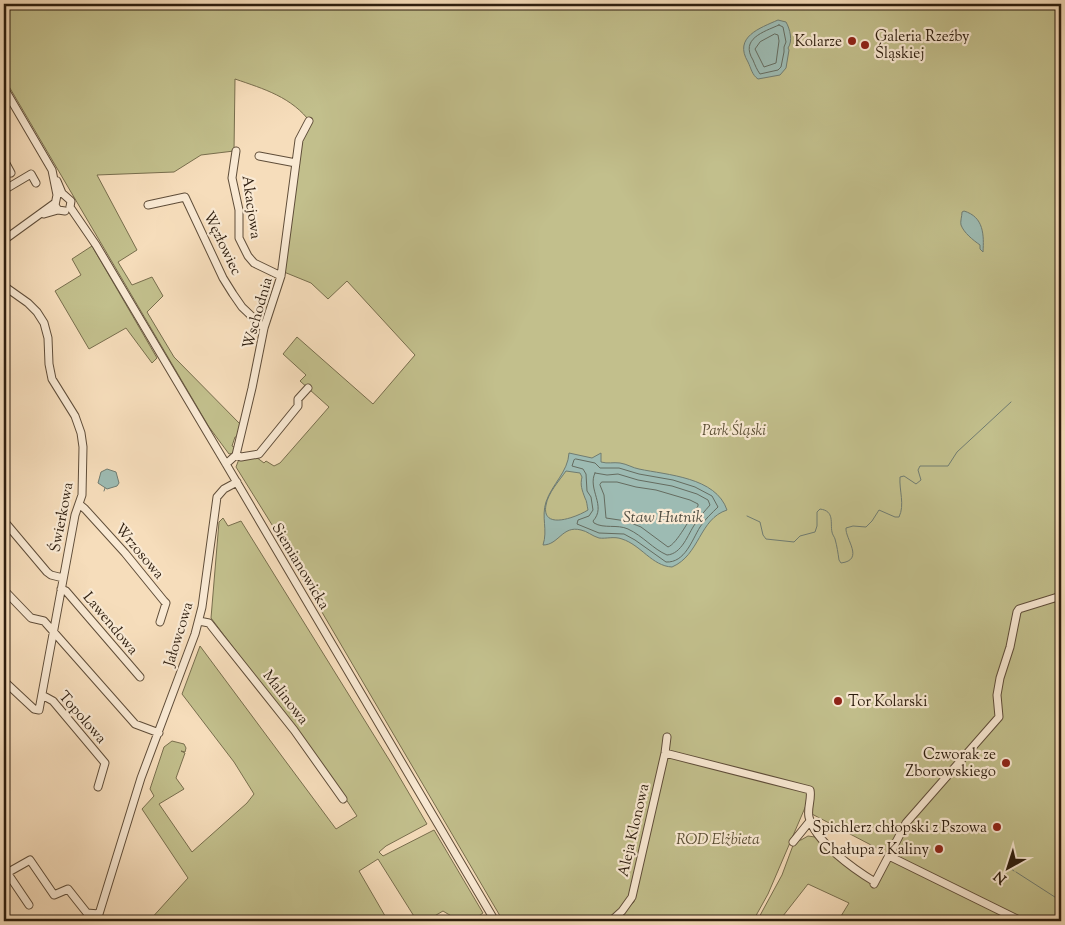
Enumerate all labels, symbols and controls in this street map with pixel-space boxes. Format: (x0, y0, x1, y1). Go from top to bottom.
place label: Galeria Rzeźby Śląskiej (875, 27, 970, 65)
place label: Kolarze (794, 32, 842, 53)
marker: Kolarze (846, 35, 858, 47)
marker: Galeria Rzeźby Śląskiej (859, 39, 871, 51)
street label: Akacjowa (236, 174, 265, 240)
street label: Węzłowiec (197, 208, 246, 279)
street label: Wschodnia (238, 275, 279, 352)
park label: Park Śląski (702, 420, 766, 442)
street label: Świerkowa (43, 480, 80, 554)
water label: Staw Hutnik (623, 507, 703, 530)
street label: Wrzosowa (109, 520, 169, 584)
street label: Siemianowicka (266, 520, 334, 614)
street label: Lawendowa (77, 588, 143, 660)
street label: Jałowcowa (159, 599, 199, 670)
street label: Malinowa (257, 666, 313, 730)
street label: Topolowa (53, 687, 111, 749)
place label: Tor Kolarski (848, 692, 927, 713)
marker: Tor Kolarski (832, 695, 844, 707)
place label: Czworak ze Zborowskiego (906, 745, 996, 783)
marker: Czworak ze Zborowskiego (1000, 757, 1012, 769)
street label: Aleja Klonowa (614, 782, 655, 879)
place label: Spichlerz chłopski z Pszowa (812, 818, 987, 839)
marker: Spichlerz chłopski z Pszowa (991, 821, 1003, 833)
park label: ROD Elżbieta (676, 830, 760, 851)
place label: Chałupa z Kaliny (819, 840, 930, 861)
north arrow (982, 842, 1032, 892)
marker: Chałupa z Kaliny (933, 843, 945, 855)
text: N (990, 865, 1012, 888)

